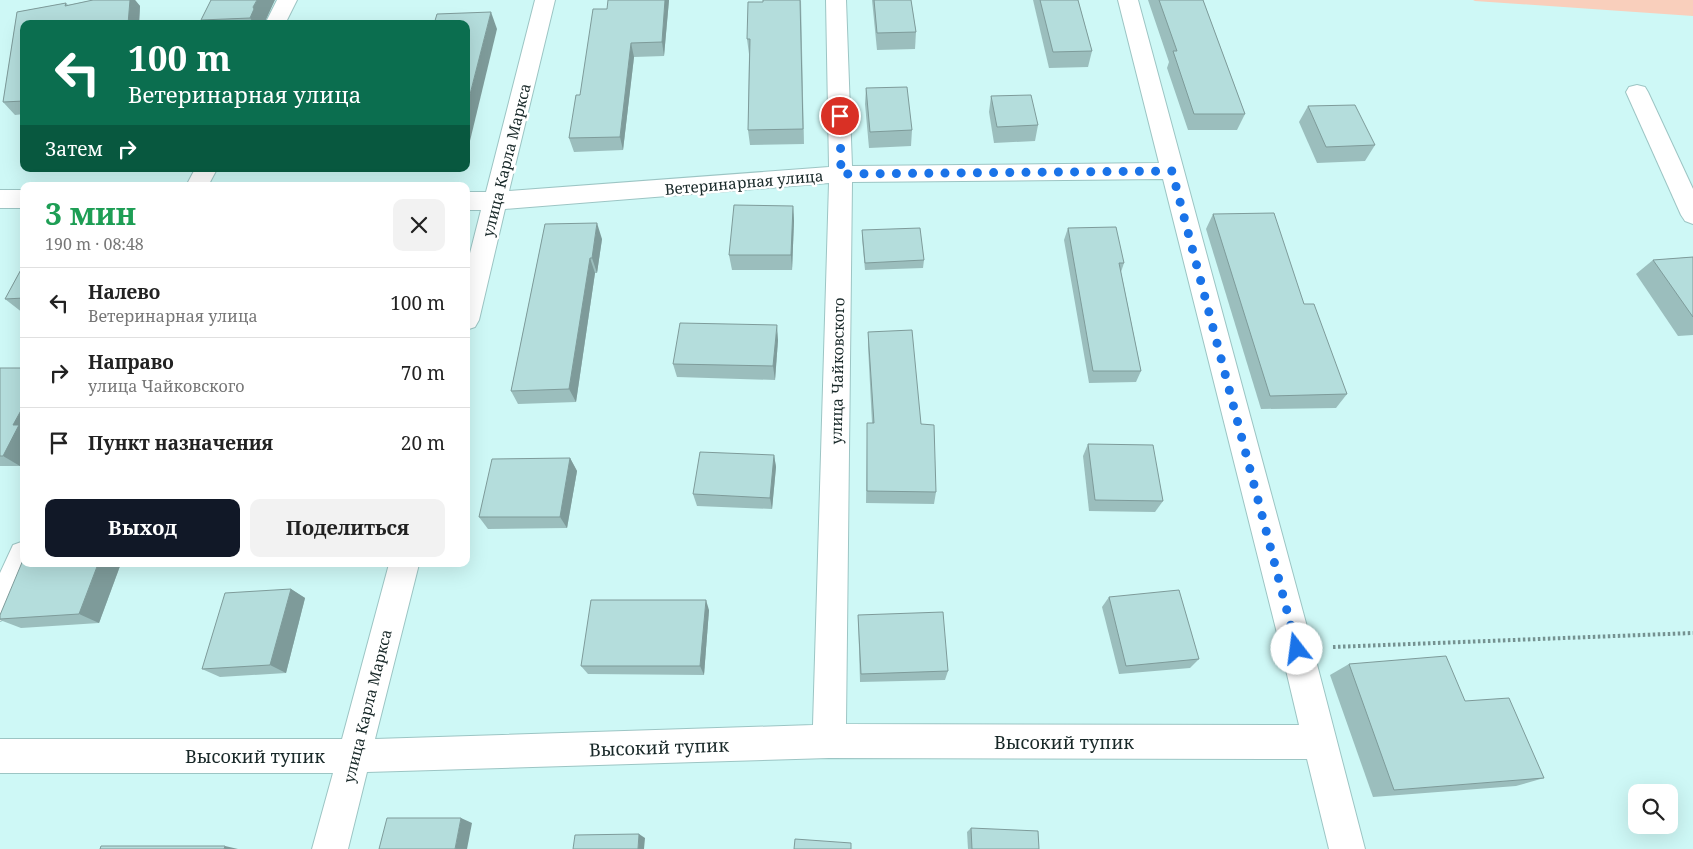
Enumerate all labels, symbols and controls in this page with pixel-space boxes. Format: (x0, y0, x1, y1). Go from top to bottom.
text: 100 m (128, 34, 231, 81)
icon: left (45, 40, 110, 105)
text: Ветеринарная улица (128, 79, 361, 109)
street label: улица Карла Маркса (477, 81, 535, 239)
pin (819, 95, 861, 137)
icon: arrive (826, 102, 854, 130)
icon: right (113, 135, 141, 163)
text: Затем (45, 136, 103, 162)
street label: Ветеринарная улица (664, 165, 824, 199)
text: 3 мин (45, 193, 136, 234)
button: close (393, 199, 445, 251)
text: 190 m · 08:48 (45, 233, 144, 255)
text: Налево (88, 279, 160, 305)
icon: left (45, 289, 73, 317)
text: 100 m (390, 290, 445, 316)
street label: улица Чайковского (826, 297, 848, 445)
text: Ветеринарная улица (88, 305, 258, 327)
text: Направо (88, 349, 174, 375)
icon: right (45, 359, 73, 387)
text: 70 m (401, 360, 445, 386)
text: улица Чайковского (88, 375, 245, 397)
icon: arrive (45, 429, 73, 457)
text: Пункт назначения (88, 430, 273, 456)
text: 20 m (401, 430, 445, 456)
button: Выход (45, 499, 240, 557)
button: Поделиться (250, 499, 445, 557)
position arrow (1270, 622, 1322, 674)
street label: улица Карла Маркса (338, 627, 396, 785)
street label: Высокий тупик (994, 730, 1134, 754)
street label: Высокий тупик (589, 733, 730, 761)
street label: Высокий тупик (185, 744, 325, 768)
map controls (1628, 784, 1678, 834)
button: search (1628, 784, 1678, 834)

